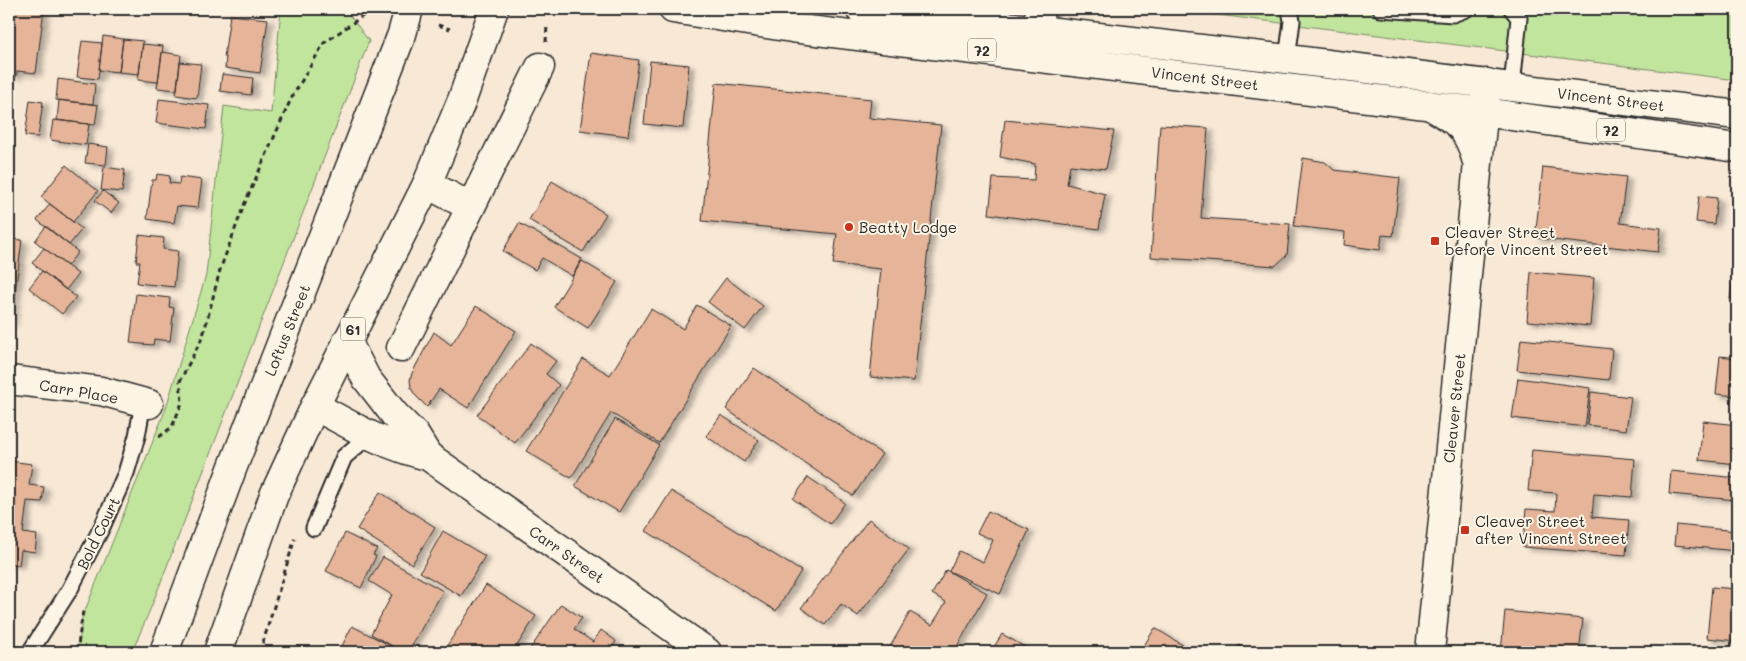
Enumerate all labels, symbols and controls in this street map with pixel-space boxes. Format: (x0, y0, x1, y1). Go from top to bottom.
road number: 72 (968, 38, 996, 62)
street label: Vincent Street (1150, 61, 1260, 95)
street label: Vincent Street (1556, 82, 1666, 116)
road number: 72 (1597, 118, 1625, 142)
place label: Beatty Lodge (859, 217, 957, 237)
marker: Beatty Lodge (843, 221, 855, 233)
place label: Cleaver Street before Vincent Street (1445, 222, 1608, 259)
marker: Cleaver Street before Vincent Street (1429, 235, 1441, 247)
street label: Loftus Street (260, 281, 314, 379)
road number: 61 (340, 318, 366, 340)
street label: Cleaver Street (1438, 352, 1470, 464)
street label: Carr Place (38, 374, 120, 408)
street label: Bold Court (72, 493, 124, 573)
place label: Cleaver Street after Vincent Street (1475, 511, 1627, 548)
street label: Carr Street (525, 521, 609, 587)
marker: Cleaver Street after Vincent Street (1459, 524, 1471, 536)

